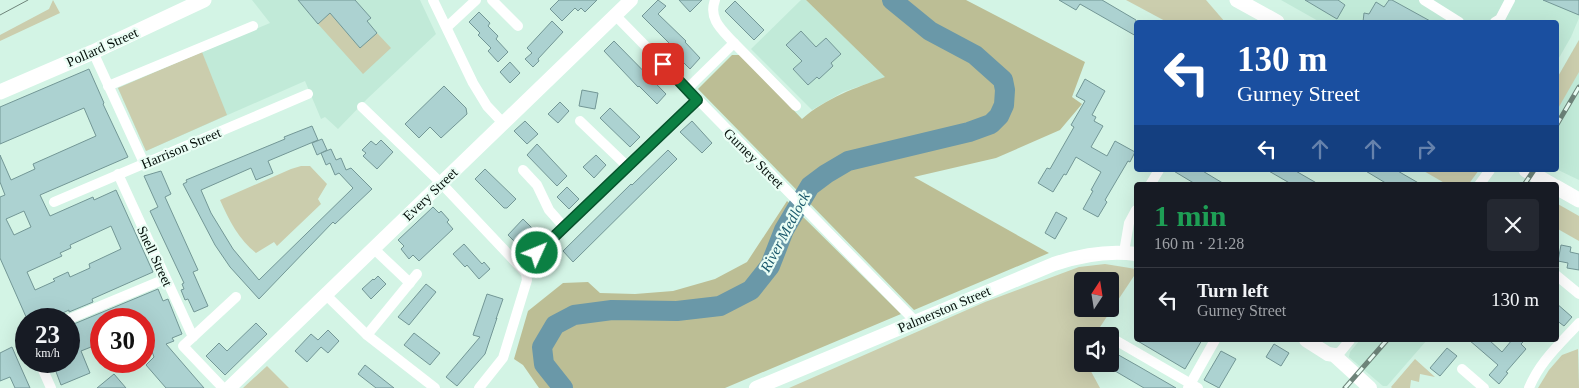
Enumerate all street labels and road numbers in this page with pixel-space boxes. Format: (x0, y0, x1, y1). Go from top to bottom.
street label: Pollard Street (64, 25, 140, 70)
street label: Harrison Street (139, 125, 223, 172)
street label: Gurney Street (721, 125, 787, 191)
street label: Every Street (400, 165, 461, 224)
street label: Snell Street (134, 224, 175, 289)
street label: Palmerston Street (896, 283, 993, 336)

